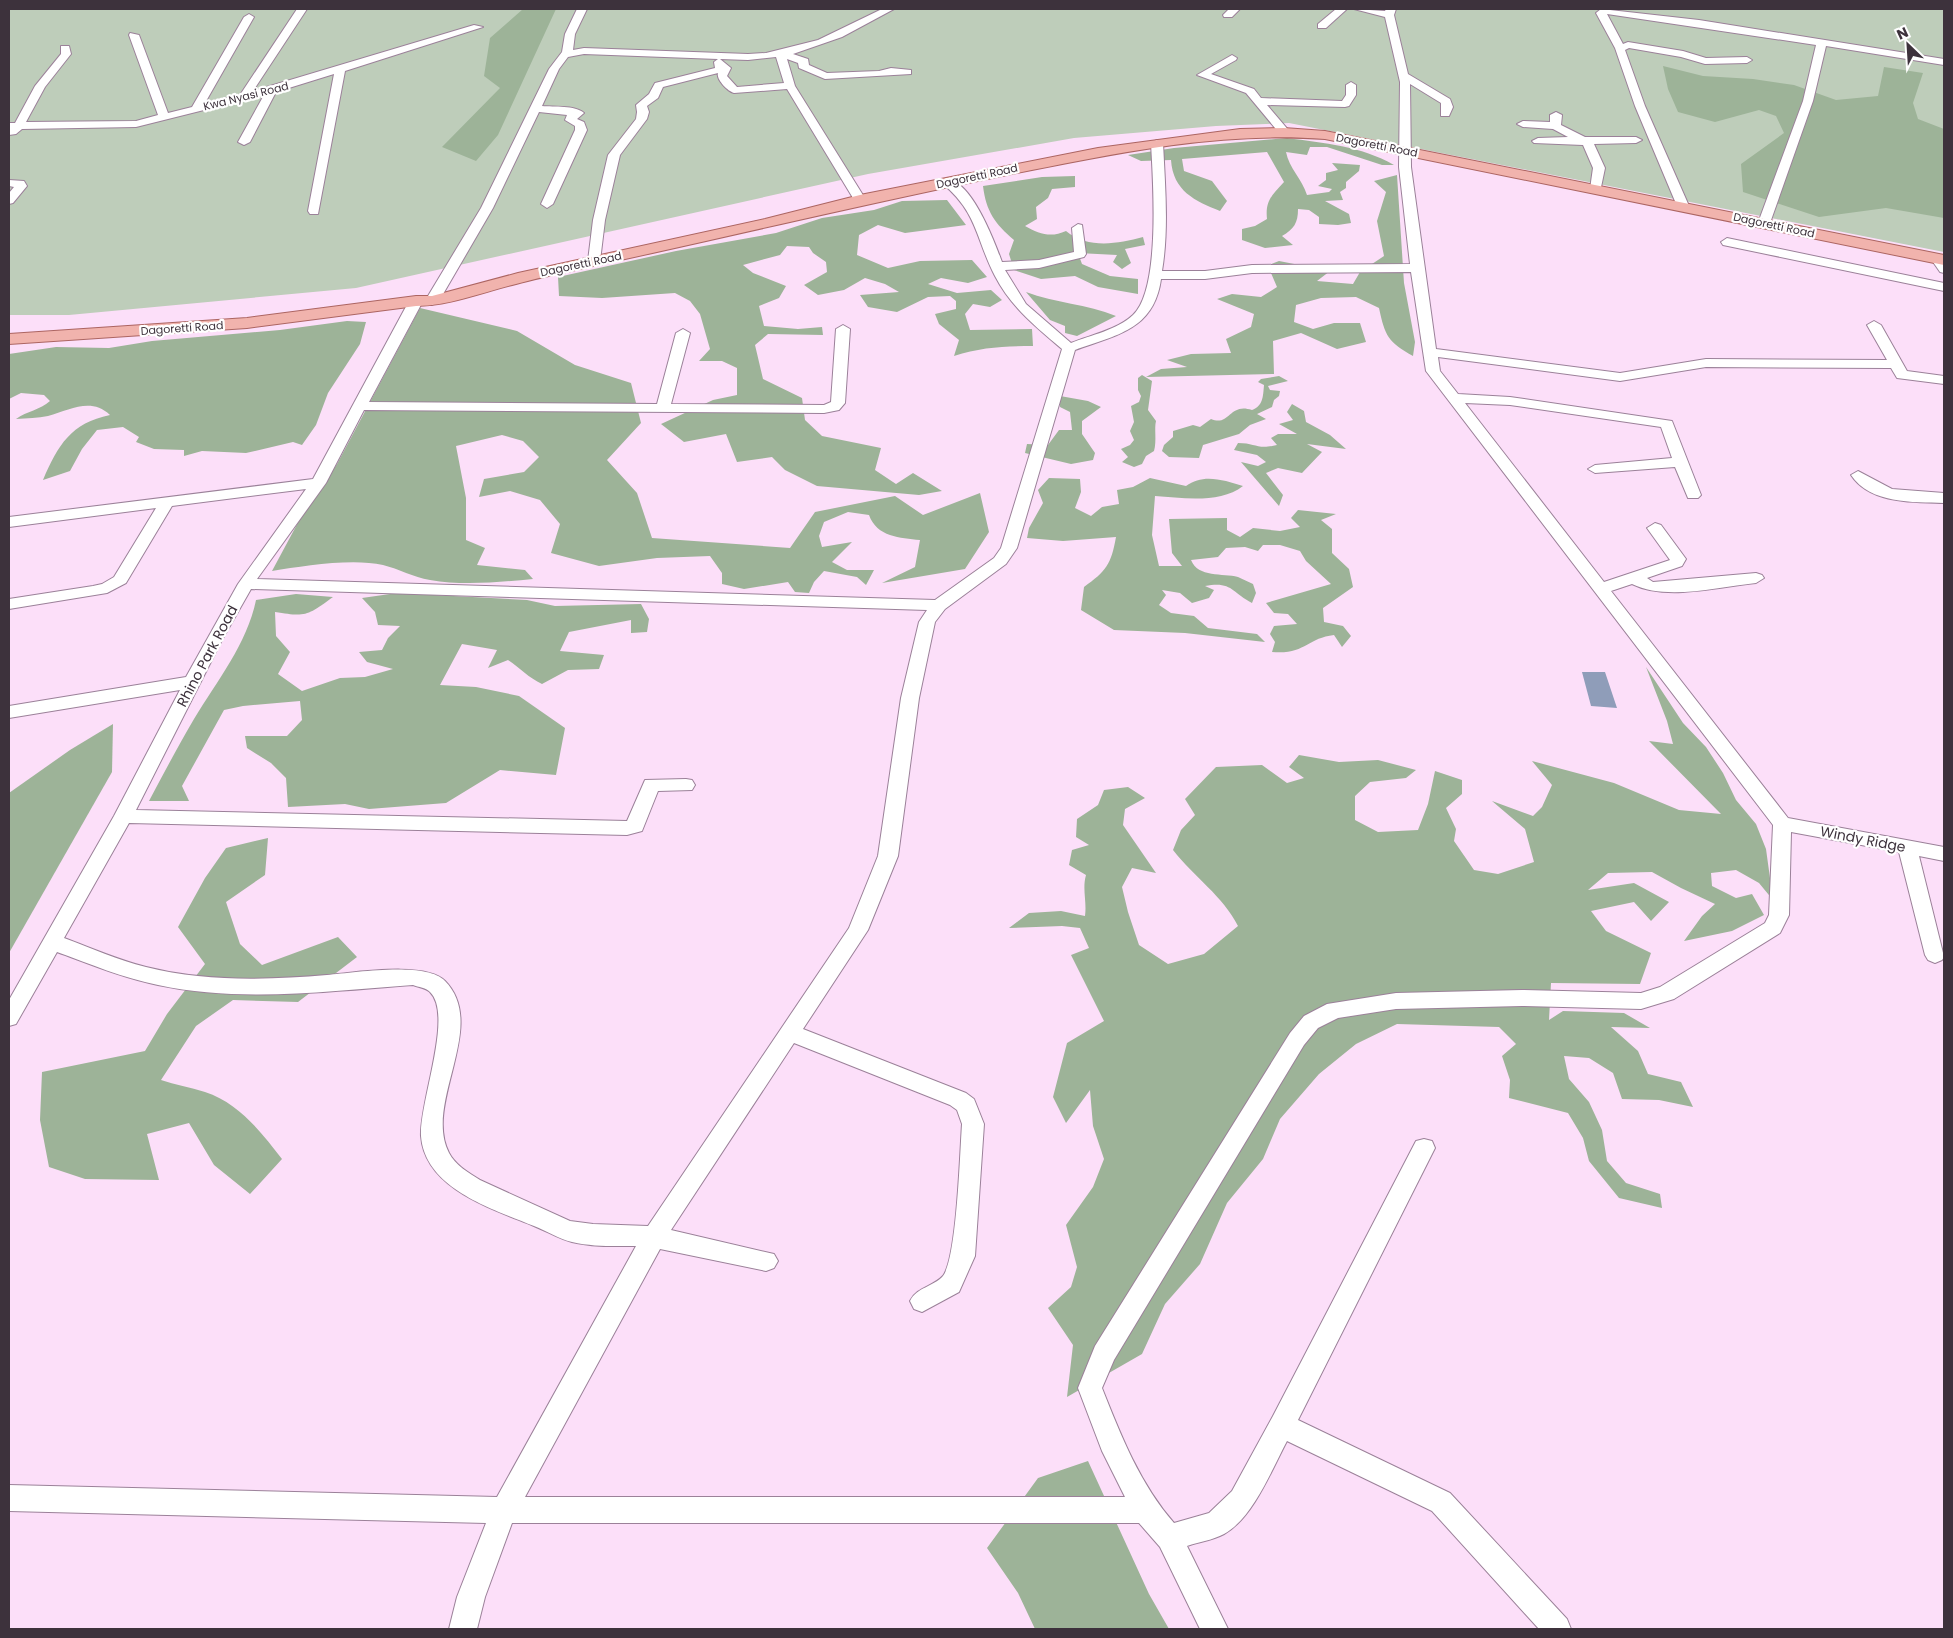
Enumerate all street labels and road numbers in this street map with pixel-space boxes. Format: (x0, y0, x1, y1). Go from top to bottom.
street label: Kwa Nyasi Road (202, 78, 290, 114)
street label: Dagoretti Road (1335, 129, 1419, 161)
street label: Dagoretti Road (935, 160, 1019, 192)
street label: Dagoretti Road (1732, 209, 1816, 241)
street label: Dagoretti Road (539, 248, 623, 280)
street label: Dagoretti Road (140, 317, 224, 339)
street label: Rhino Park Road (172, 602, 242, 710)
street label: Windy Ridge (1819, 821, 1908, 857)

